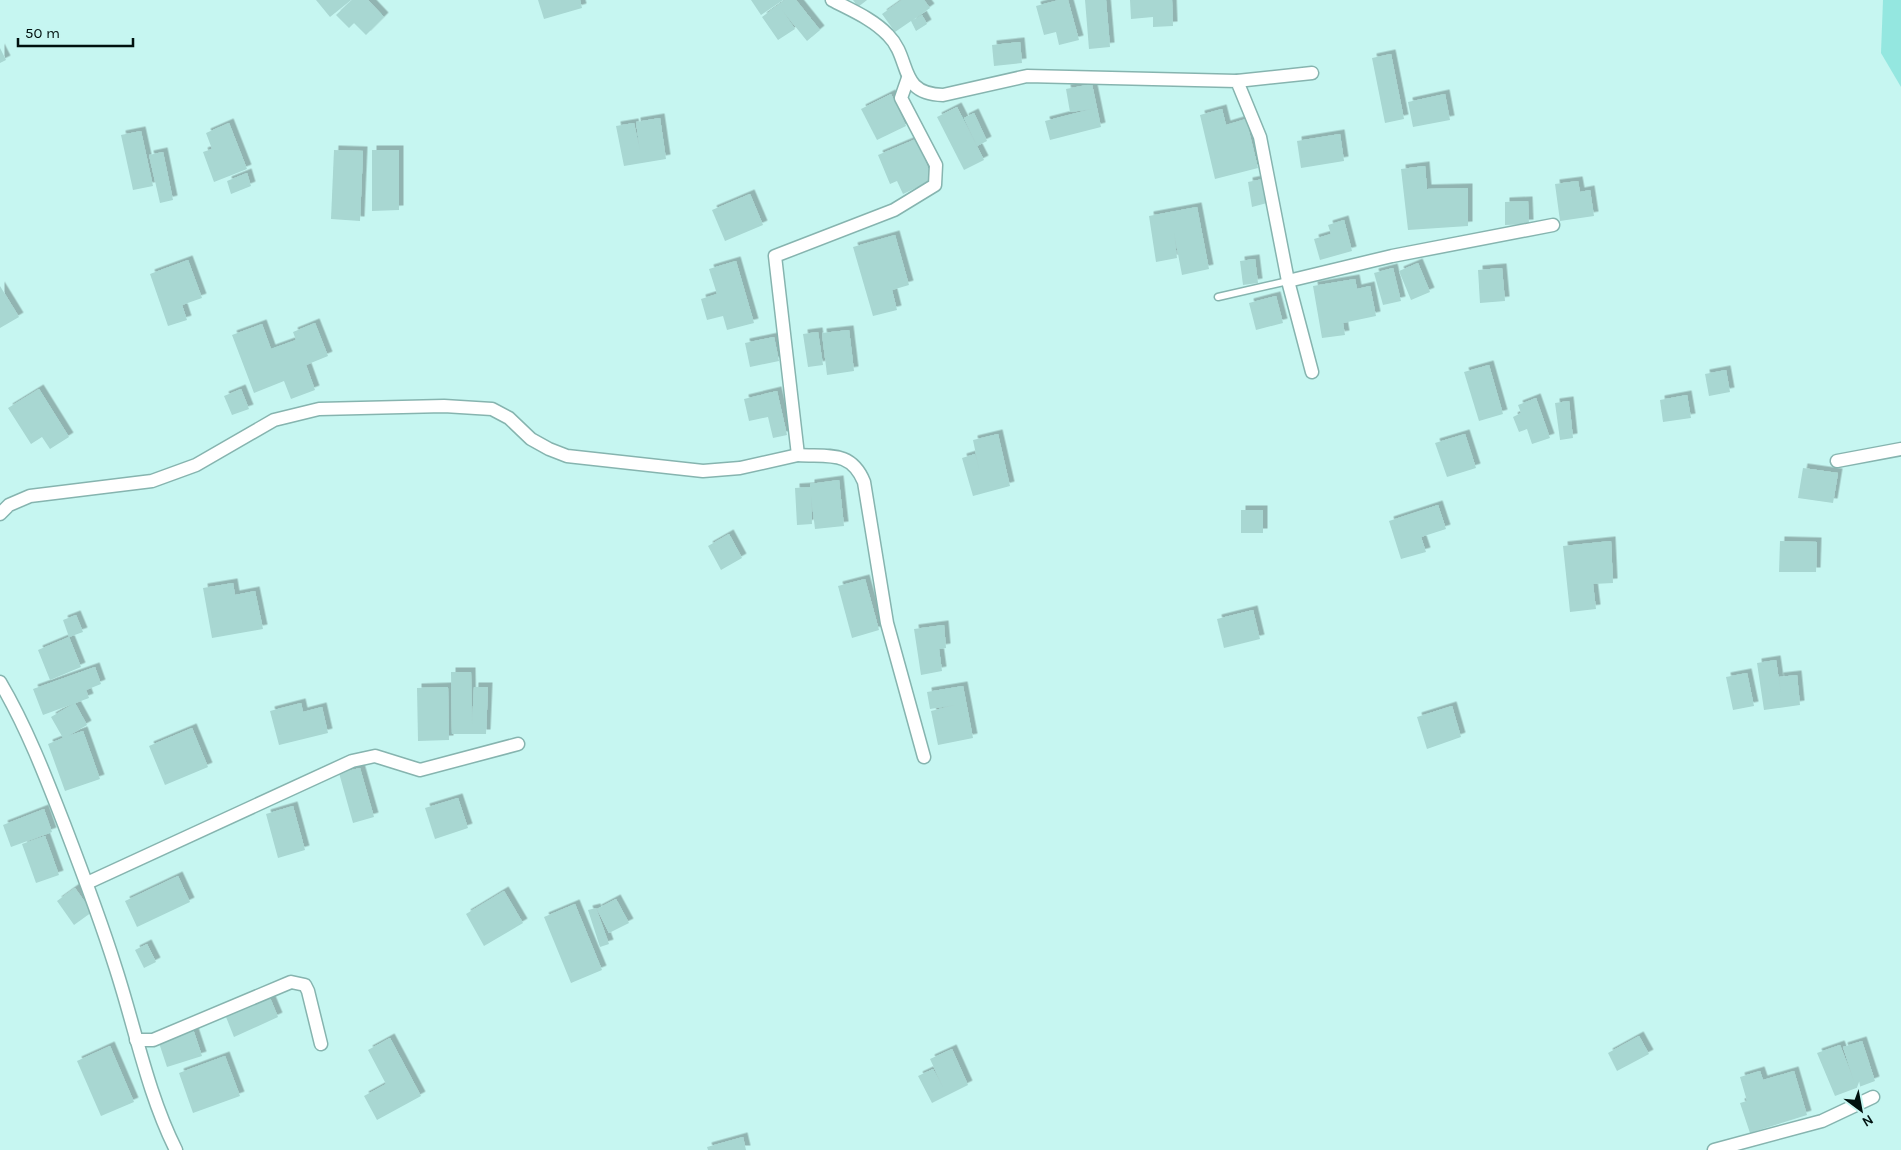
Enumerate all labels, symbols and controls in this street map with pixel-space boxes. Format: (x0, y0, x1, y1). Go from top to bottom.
scale bar (18, 15, 132, 47)
text: 50 m (25, 24, 60, 42)
north arrow (1836, 1085, 1886, 1135)
text: N (1859, 1111, 1876, 1130)

